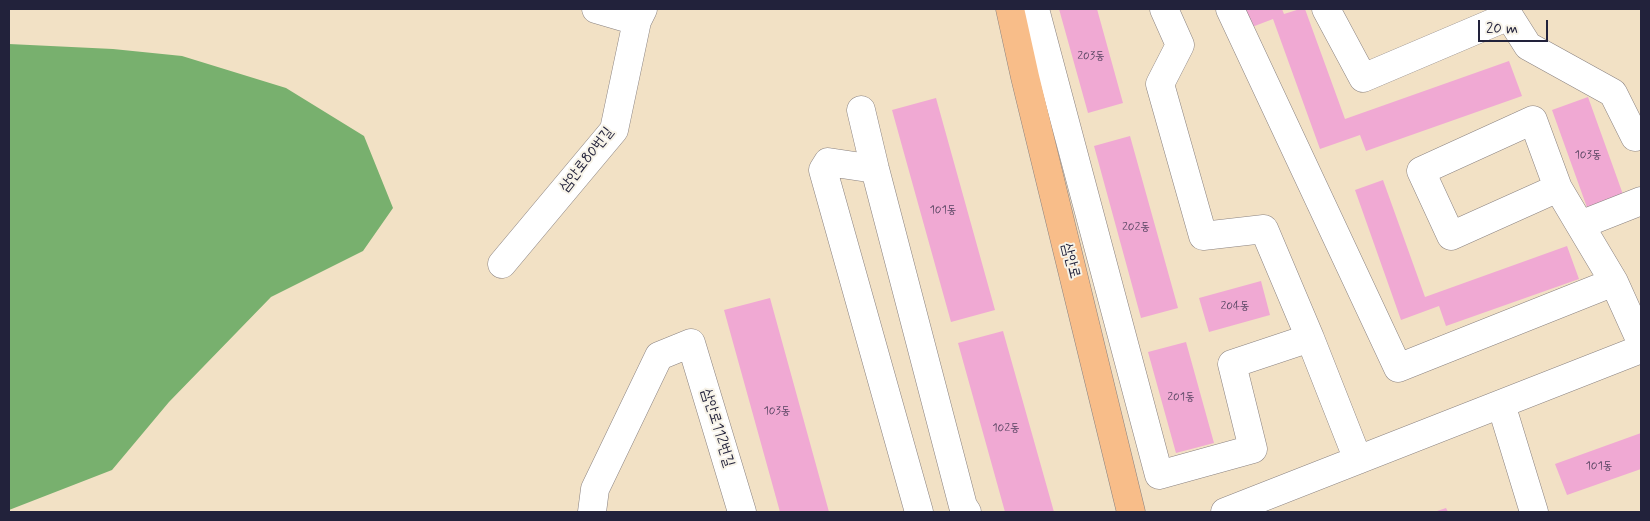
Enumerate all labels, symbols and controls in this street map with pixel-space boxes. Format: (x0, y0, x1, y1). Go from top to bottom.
scale bar (1480, 10, 1550, 42)
text: 20 m (1486, 19, 1518, 39)
house number: 203동 (1077, 49, 1105, 63)
street label: 삼안로80번길 (556, 124, 618, 196)
house number: 103동 (1574, 148, 1602, 162)
house number: 101동 (929, 203, 957, 217)
house number: 202동 (1122, 220, 1150, 234)
street label: 삼안로 (1057, 241, 1083, 281)
house number: 204동 (1220, 299, 1250, 313)
street label: 삼안로112번길 (697, 387, 737, 469)
house number: 201동 (1167, 390, 1195, 404)
house number: 103동 (763, 404, 791, 418)
house number: 102동 (992, 421, 1020, 435)
house number: 101동 (1585, 459, 1613, 473)

